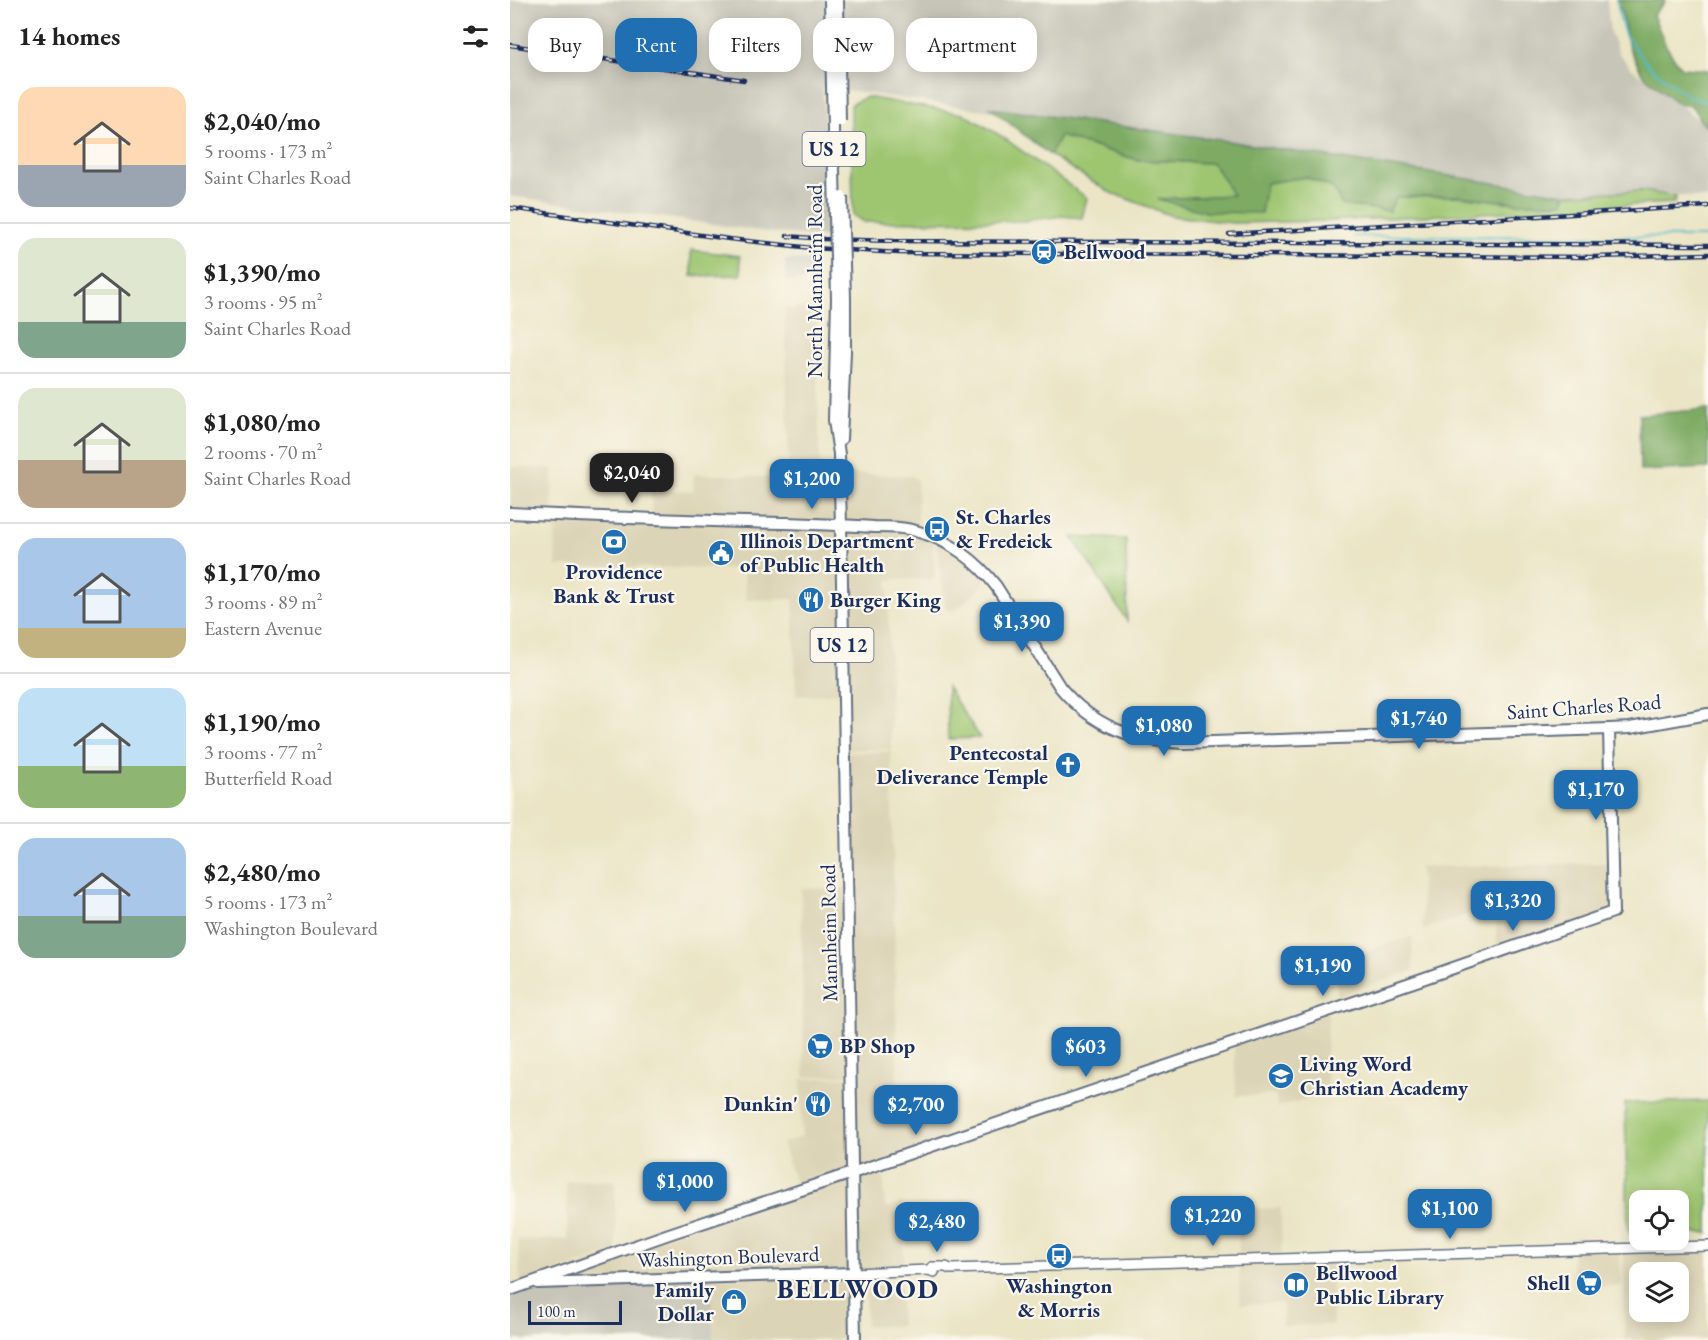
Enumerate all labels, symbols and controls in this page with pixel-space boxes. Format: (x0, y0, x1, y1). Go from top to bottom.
chip: Buy (528, 18, 603, 72)
chip: Rent (615, 18, 697, 72)
chip: Filters (709, 18, 801, 72)
chip: New (813, 18, 894, 72)
chip: Apartment (906, 18, 1037, 72)
text: 14 homes (18, 19, 120, 53)
icon: filters (459, 20, 492, 53)
text: $2,040/mo (204, 104, 320, 138)
icon: home (66, 111, 138, 183)
road number: US 12 (802, 132, 866, 166)
text: 5 rooms · 173 m² (204, 138, 332, 164)
text: Saint Charles Road (204, 164, 351, 190)
street label: North Mannheim Road (801, 184, 828, 378)
station icon: Bellwood (1029, 237, 1059, 267)
place label: Bellwood (1064, 238, 1146, 265)
text: $1,390/mo (204, 255, 320, 289)
icon: home (66, 262, 138, 334)
text: 3 rooms · 95 m² (204, 289, 323, 315)
text: Saint Charles Road (204, 315, 351, 341)
text: $1,080/mo (204, 405, 320, 439)
icon: home (66, 412, 138, 484)
text: 2 rooms · 70 m² (204, 439, 323, 465)
pin: $2,040 (583, 453, 681, 504)
text: $2,040 (604, 459, 660, 485)
pin: $1,200 (763, 459, 861, 510)
text: Saint Charles Road (204, 465, 351, 491)
text: $1,200 (784, 465, 840, 491)
place label: St. Charles & Fredeick (956, 503, 1053, 554)
bus stop icon: St. Charles & Fredeick (922, 514, 952, 544)
bank icon: Providence Bank & Trust (599, 527, 629, 557)
place label: Illinois Department of Public Health (740, 527, 914, 578)
public building icon: Illinois Department of Public Health (706, 538, 736, 568)
text: $1,170/mo (204, 555, 320, 589)
place label: Providence Bank & Trust (553, 558, 675, 609)
icon: home (66, 562, 138, 634)
restaurant icon: Burger King (796, 585, 826, 615)
place label: Burger King (830, 586, 941, 613)
text: 3 rooms · 89 m² (204, 589, 323, 615)
pin: $1,390 (973, 602, 1071, 653)
text: $1,390 (994, 608, 1050, 634)
text: Eastern Avenue (204, 615, 322, 641)
road number: US 12 (810, 628, 874, 662)
street label: Saint Charles Road (1506, 688, 1662, 725)
pin: $1,740 (1370, 699, 1468, 750)
text: $1,190/mo (204, 705, 320, 739)
text: $1,740 (1391, 705, 1447, 731)
pin: $1,080 (1115, 706, 1213, 757)
icon: home (66, 712, 138, 784)
text: $1,080 (1136, 712, 1192, 738)
text: 3 rooms · 77 m² (204, 739, 323, 765)
place label: Pentecostal Deliverance Temple (876, 739, 1048, 790)
church icon: Pentecostal Deliverance Temple (1053, 750, 1083, 780)
text: Butterfield Road (204, 765, 332, 791)
pin: $1,170 (1547, 770, 1645, 821)
text: $1,170 (1568, 776, 1624, 802)
text: $2,480/mo (204, 855, 320, 889)
icon: home (66, 862, 138, 934)
street label: Mannheim Road (814, 864, 843, 1002)
pin: $1,320 (1464, 881, 1562, 932)
text: $1,320 (1485, 887, 1541, 913)
text: 5 rooms · 173 m² (204, 889, 332, 915)
text: Washington Boulevard (204, 915, 378, 941)
pin: $1,190 (1274, 946, 1372, 997)
text: $1,190 (1295, 952, 1351, 978)
pin: $603 (1050, 1027, 1122, 1078)
supermarket icon: BP Shop (805, 1031, 835, 1061)
place label: BP Shop (840, 1032, 916, 1059)
text: $603 (1066, 1033, 1106, 1059)
place label: Living Word Christian Academy (1300, 1050, 1469, 1101)
school or university icon: Living Word Christian Academy (1266, 1061, 1296, 1091)
pin: $2,700 (867, 1085, 965, 1136)
restaurant icon: Dunkin' (803, 1089, 833, 1119)
place label: Dunkin' (724, 1090, 798, 1117)
text: $2,700 (888, 1091, 944, 1117)
pin: $1,000 (636, 1162, 734, 1213)
text: $1,000 (657, 1168, 713, 1194)
pin: $1,100 (1401, 1189, 1499, 1240)
map controls (1629, 1190, 1689, 1322)
button: locate (1629, 1190, 1689, 1250)
text: $1,100 (1422, 1195, 1478, 1221)
pin: $1,220 (1164, 1196, 1262, 1247)
pin: $2,480 (888, 1202, 986, 1253)
text: $1,220 (1185, 1202, 1241, 1228)
text: $2,480 (909, 1208, 965, 1234)
street label: Washington Boulevard (636, 1240, 820, 1273)
bus stop icon: Washington & Morris (1044, 1241, 1074, 1271)
place label: Bellwood Public Library (1316, 1259, 1445, 1310)
button: layers (1629, 1262, 1689, 1322)
supermarket icon: Shell (1574, 1268, 1604, 1298)
place label: Shell (1527, 1269, 1570, 1296)
library icon: Bellwood Public Library (1281, 1270, 1311, 1300)
district label: BELLWOOD (777, 1271, 939, 1306)
place label: Washington & Morris (1006, 1272, 1112, 1323)
place label: Family Dollar (655, 1276, 715, 1327)
shop icon: Family Dollar (719, 1287, 749, 1317)
scale bar (528, 1298, 622, 1326)
text: 100 m (537, 1301, 576, 1322)

